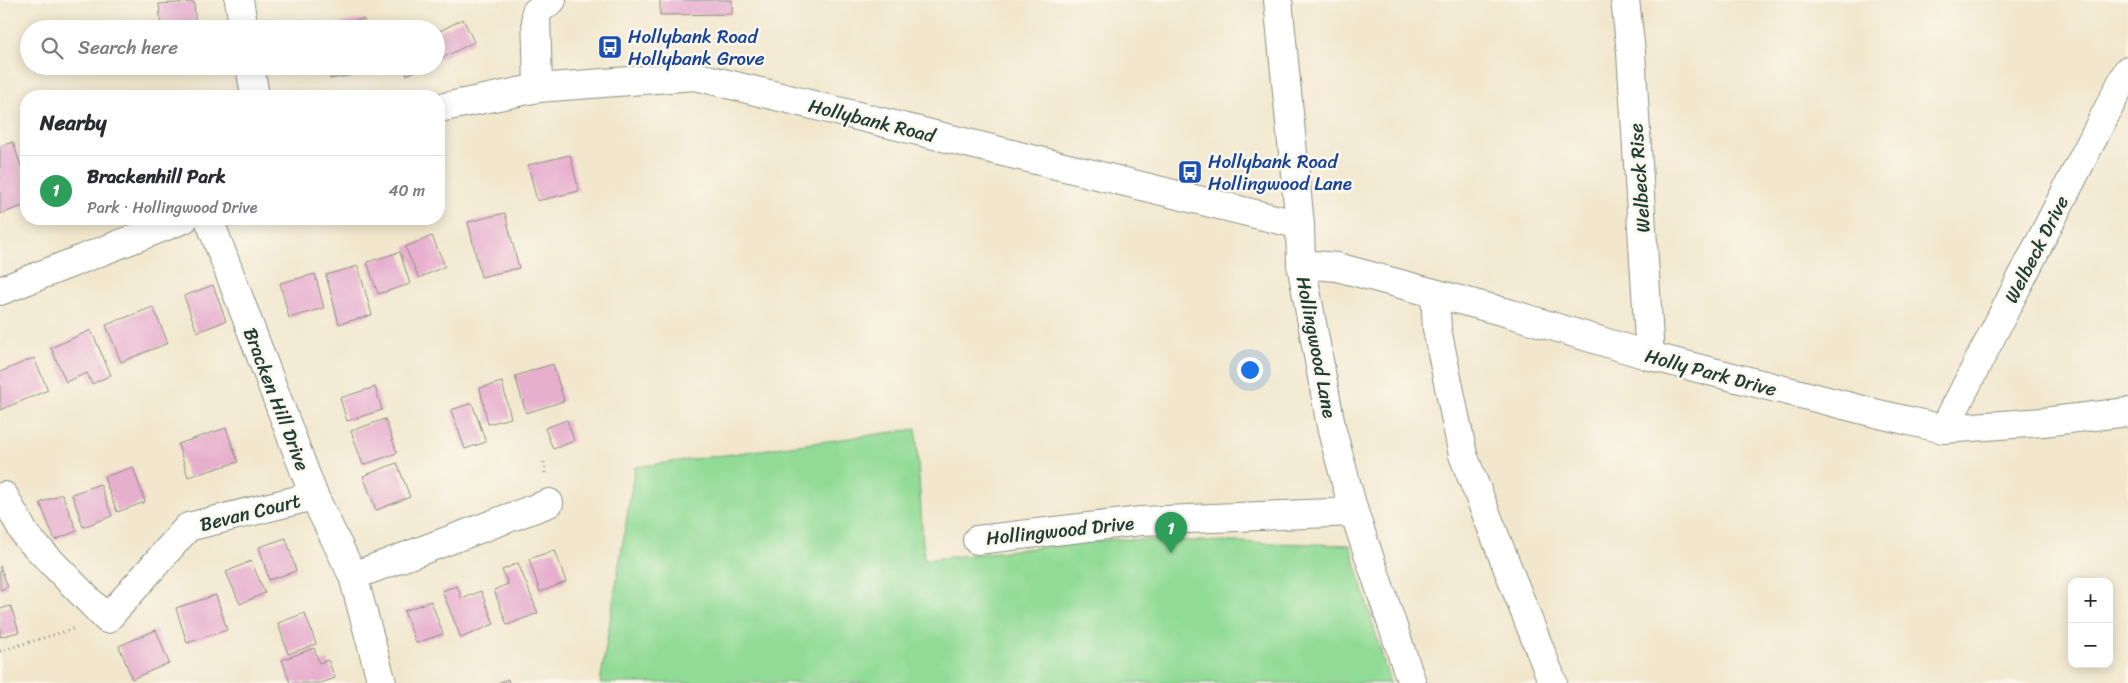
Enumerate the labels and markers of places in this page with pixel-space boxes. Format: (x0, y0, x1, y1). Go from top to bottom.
place label: Hollybank Road Hollybank Grove (628, 20, 765, 75)
bus stop icon: Hollybank Road Hollybank Grove (597, 34, 623, 60)
place label: Hollybank Road Hollingwood Lane (1208, 145, 1352, 200)
bus stop icon: Hollybank Road Hollingwood Lane (1177, 159, 1203, 185)
pin: 1 (1155, 512, 1187, 553)

